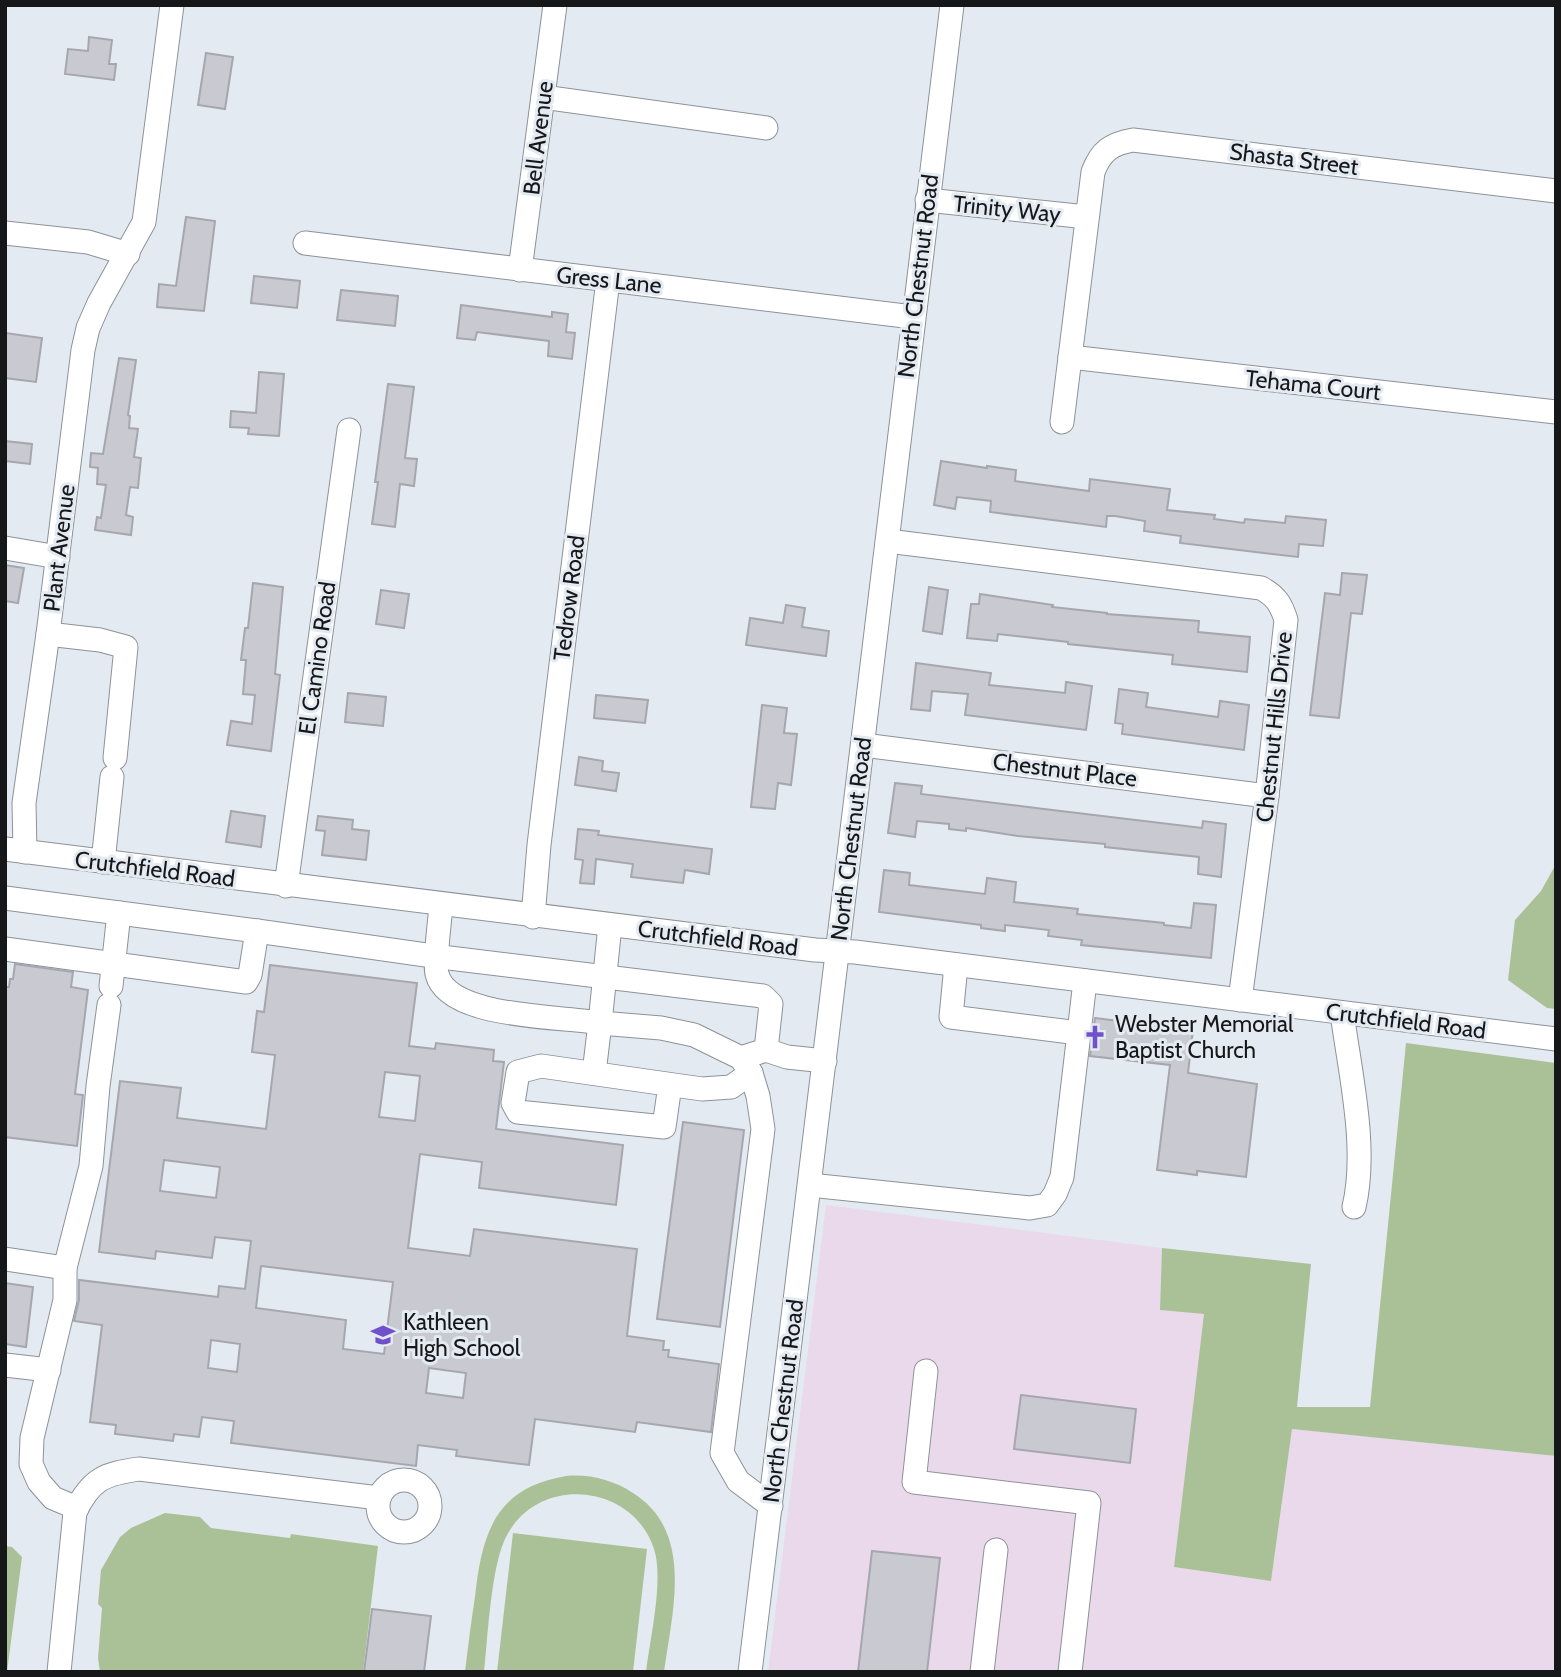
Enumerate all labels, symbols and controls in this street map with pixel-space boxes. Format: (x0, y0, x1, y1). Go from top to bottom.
street label: Bell Avenue (517, 79, 559, 197)
street label: Shasta Street (1228, 137, 1360, 181)
street label: North Chestnut Road (892, 173, 944, 379)
street label: Trinity Way (952, 189, 1062, 229)
street label: Gress Lane (555, 261, 663, 299)
street label: Tehama Court (1244, 364, 1382, 406)
street label: Plant Avenue (37, 483, 81, 613)
street label: Tedrow Road (547, 534, 591, 662)
street label: El Camino Road (292, 580, 342, 736)
street label: Chestnut Hills Drive (1250, 630, 1298, 824)
street label: North Chestnut Road (825, 736, 877, 942)
street label: Chestnut Place (991, 747, 1139, 793)
street label: Crutchfield Road (73, 845, 237, 893)
street label: Crutchfield Road (636, 914, 800, 962)
street label: Crutchfield Road (1324, 997, 1488, 1045)
place label: Webster Memorial Baptist Church (1115, 1010, 1294, 1064)
church icon: Webster Memorial Baptist Church (1081, 1023, 1109, 1051)
street label: North Chestnut Road (757, 1298, 809, 1504)
place label: Kathleen High School (403, 1308, 521, 1362)
school or university icon: Kathleen High School (369, 1321, 397, 1349)

